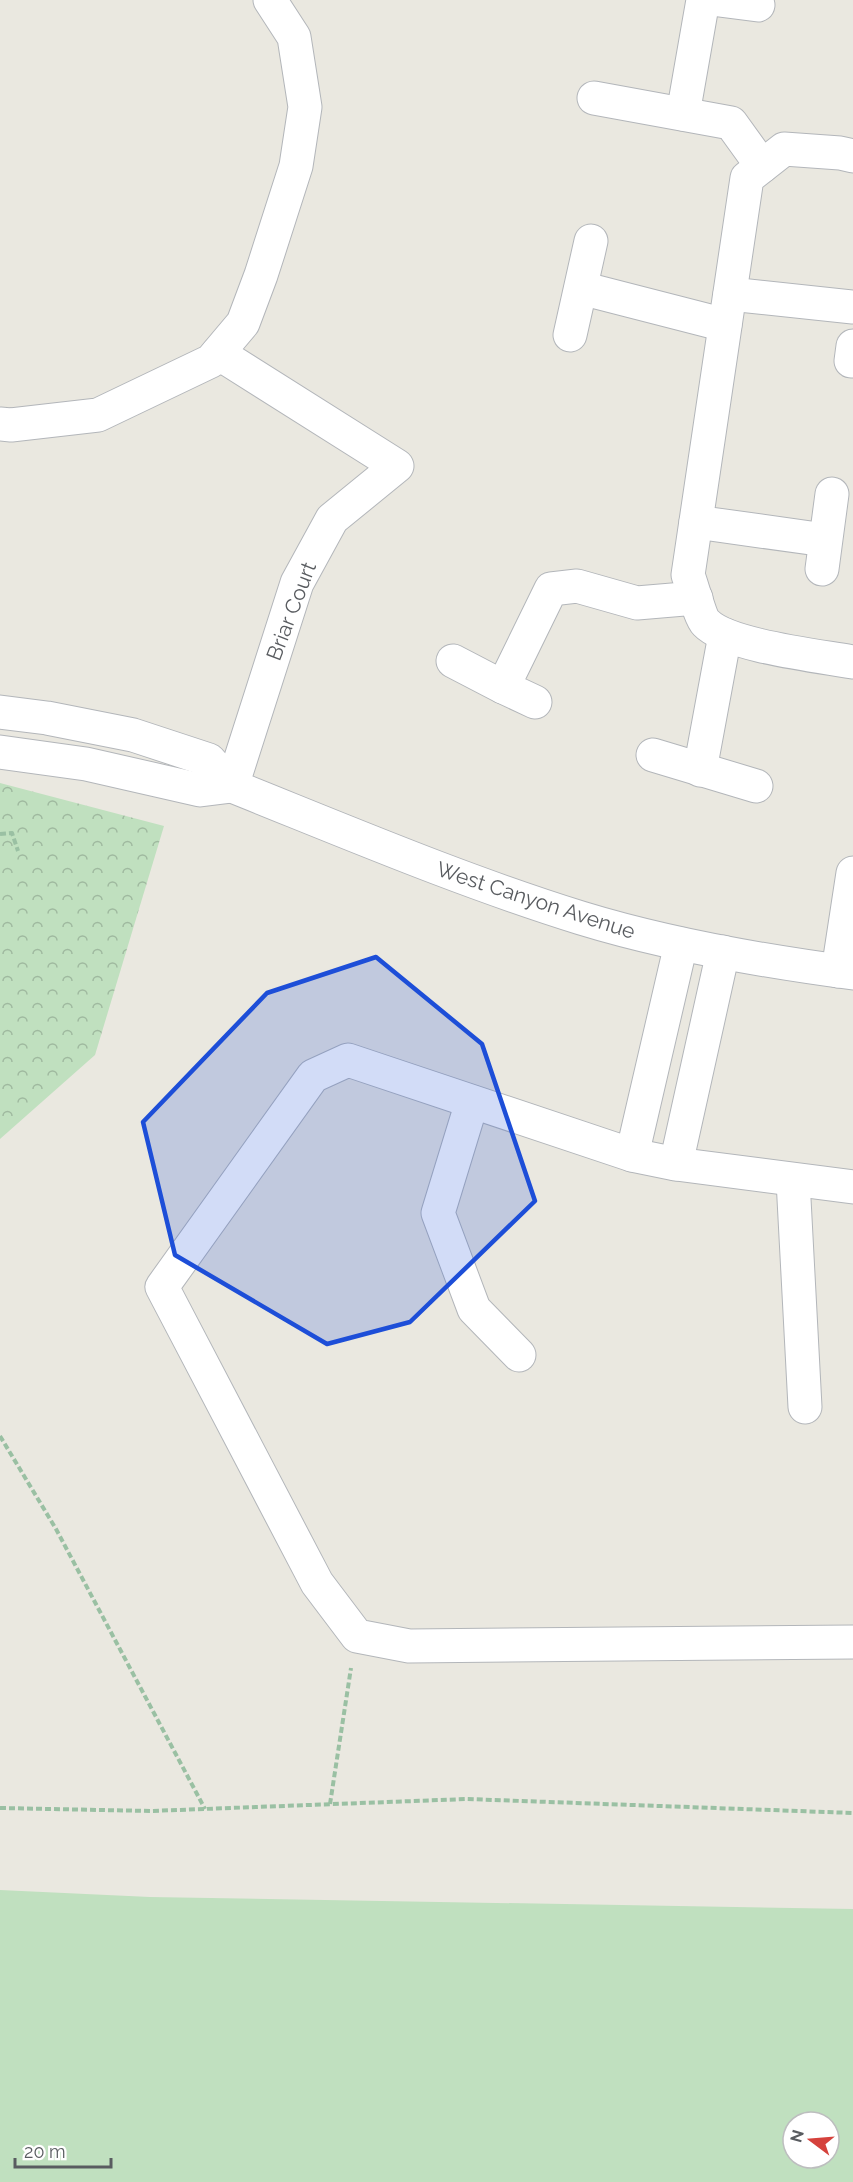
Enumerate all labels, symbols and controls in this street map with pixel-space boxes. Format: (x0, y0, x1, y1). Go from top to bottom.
street label: Briar Court (261, 558, 321, 664)
street label: West Canyon Avenue (434, 856, 638, 944)
north arrow (781, 2110, 841, 2170)
text: N (786, 2128, 808, 2144)
scale bar (15, 2131, 111, 2169)
text: 20 m (24, 2141, 66, 2162)

